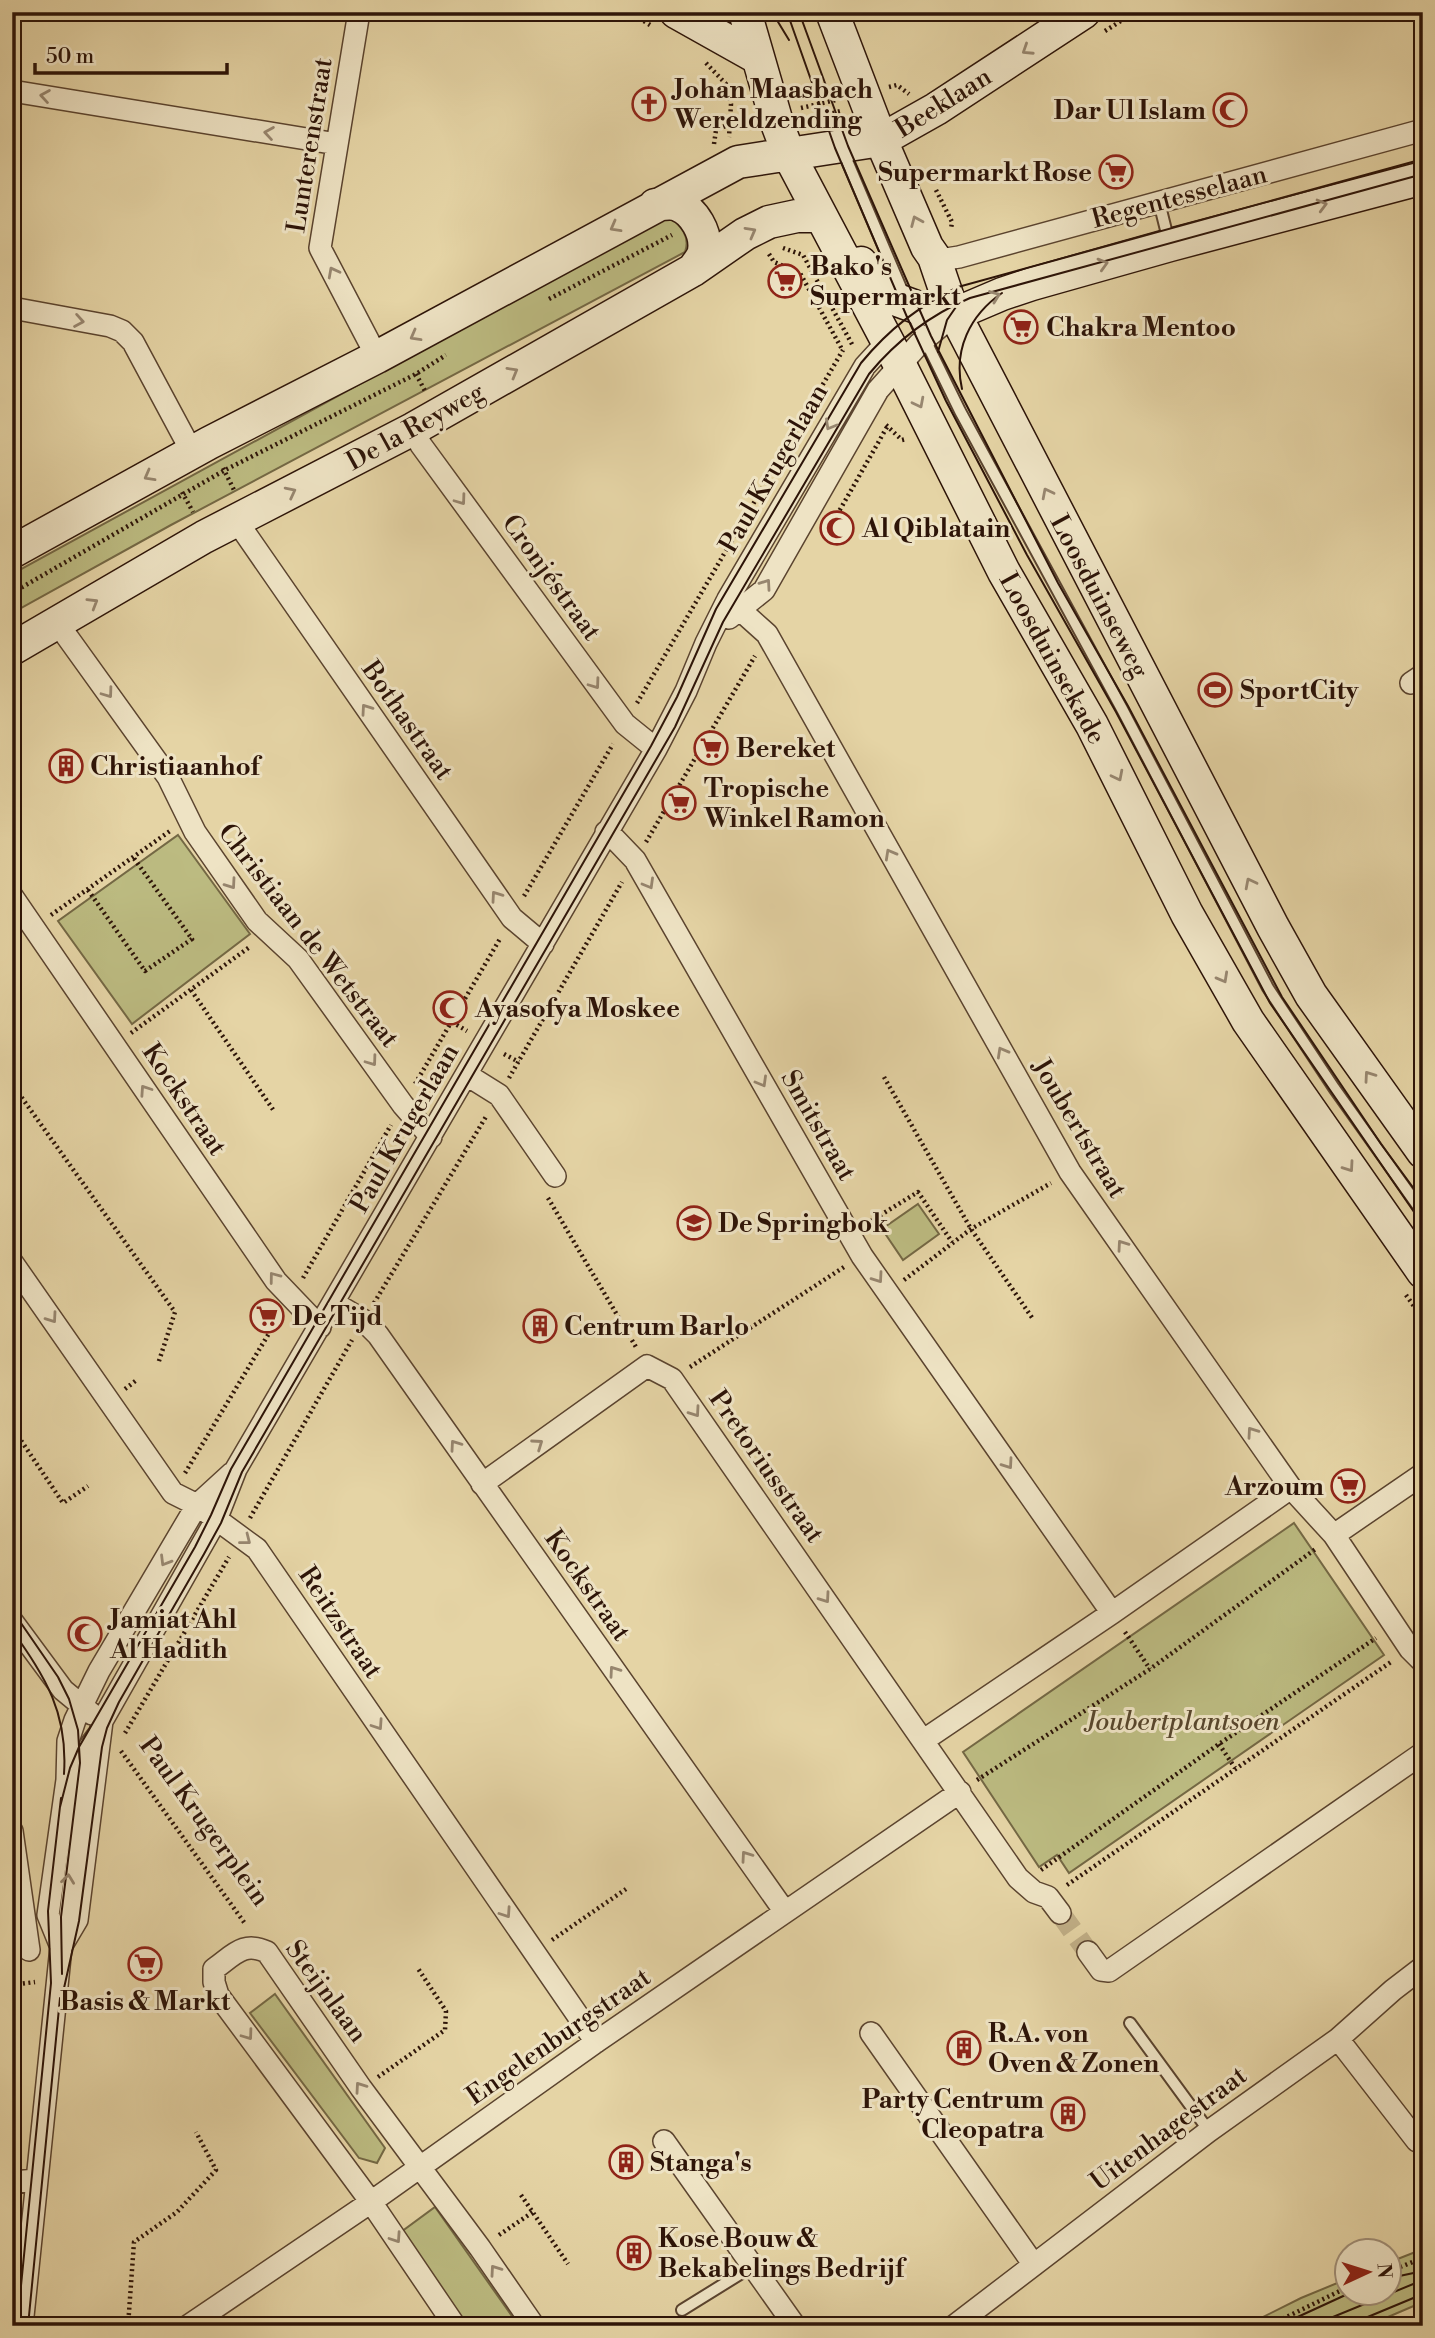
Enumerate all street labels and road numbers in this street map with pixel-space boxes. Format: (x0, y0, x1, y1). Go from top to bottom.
street label: Lunterenstraat (280, 55, 340, 235)
street label: Beeklaan (889, 61, 998, 145)
street label: Regentesselaan (1088, 158, 1270, 236)
street label: De la Reyweg (341, 376, 490, 478)
street label: Paul Krugerlaan (713, 378, 835, 559)
street label: Cronjéstraat (495, 508, 608, 647)
street label: Loosduinseweg (1043, 509, 1156, 684)
street label: Loosduinsekade (992, 567, 1113, 750)
street label: Bothastraat (354, 654, 460, 786)
street label: Christiaan de Wetstraat (211, 817, 406, 1054)
street label: Kockstraat (135, 1037, 233, 1162)
street label: Paul Krugerlaan (344, 1038, 466, 1219)
street label: Joubertstraat (1024, 1052, 1133, 1204)
street label: Smitstraat (774, 1064, 863, 1187)
street label: Pretoriusstraat (702, 1384, 831, 1549)
street label: Kockstraat (537, 1524, 637, 1647)
street label: Reitzstraat (291, 1560, 389, 1685)
street label: Paul Krugerplein (132, 1731, 276, 1912)
street label: Steijnlaan (278, 1934, 374, 2049)
street label: Engelenburgstraat (460, 1961, 657, 2112)
street label: Uitenhagestraat (1084, 2060, 1253, 2198)

